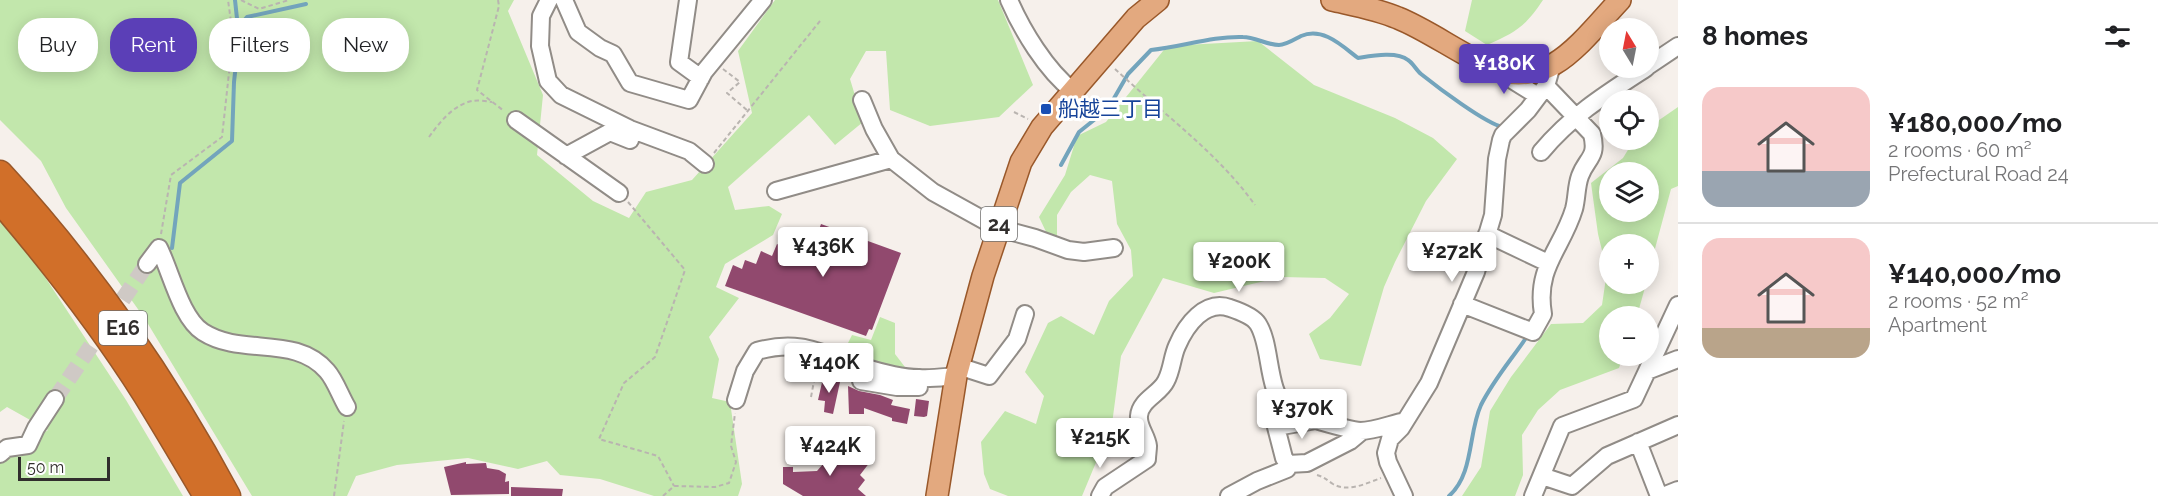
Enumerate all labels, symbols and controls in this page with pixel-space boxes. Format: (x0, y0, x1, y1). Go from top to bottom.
chip: Buy (18, 18, 98, 72)
chip: Rent (110, 18, 197, 72)
chip: Filters (209, 18, 310, 72)
chip: New (322, 18, 409, 72)
north arrow (1599, 18, 1659, 78)
map controls (1599, 18, 1659, 366)
icon: filters (2101, 20, 2134, 53)
text: 8 homes (1702, 21, 1808, 51)
pin: ¥180K (1462, 44, 1546, 95)
text: ¥180K (1473, 51, 1535, 75)
button: locate (1599, 90, 1659, 150)
place label: 船越三丁目 (1058, 96, 1163, 121)
marker: 船越三丁目 (1039, 102, 1053, 116)
text: ¥180,000/mo (1888, 108, 2062, 138)
icon: home (1750, 111, 1822, 183)
text: 2 rooms · 60 m² (1888, 138, 2032, 162)
button: layers (1599, 162, 1659, 222)
text: Prefectural Road 24 (1888, 162, 2069, 186)
road number: 24 (981, 207, 1017, 241)
pin: ¥436K (781, 227, 865, 278)
pin: ¥272K (1410, 232, 1494, 283)
text: ¥436K (792, 234, 854, 258)
button: + (1599, 234, 1659, 294)
text: ¥272K (1421, 239, 1483, 263)
pin: ¥200K (1197, 242, 1281, 293)
text: ¥200K (1207, 249, 1271, 273)
text: ¥140,000/mo (1888, 259, 2061, 289)
icon: home (1750, 262, 1822, 334)
text: 2 rooms · 52 m² (1888, 289, 2029, 313)
button: − (1599, 306, 1659, 366)
road number: E16 (99, 311, 147, 345)
text: Apartment (1888, 313, 1987, 337)
pin: ¥140K (787, 343, 871, 394)
text: ¥140K (798, 350, 860, 374)
pin: ¥370K (1260, 389, 1344, 440)
text: ¥370K (1271, 396, 1333, 420)
pin: ¥215K (1058, 418, 1142, 469)
text: ¥215K (1070, 425, 1130, 449)
pin: ¥424K (788, 426, 872, 477)
text: ¥424K (799, 433, 861, 457)
scale bar (18, 454, 110, 482)
text: 50 m (27, 458, 64, 477)

